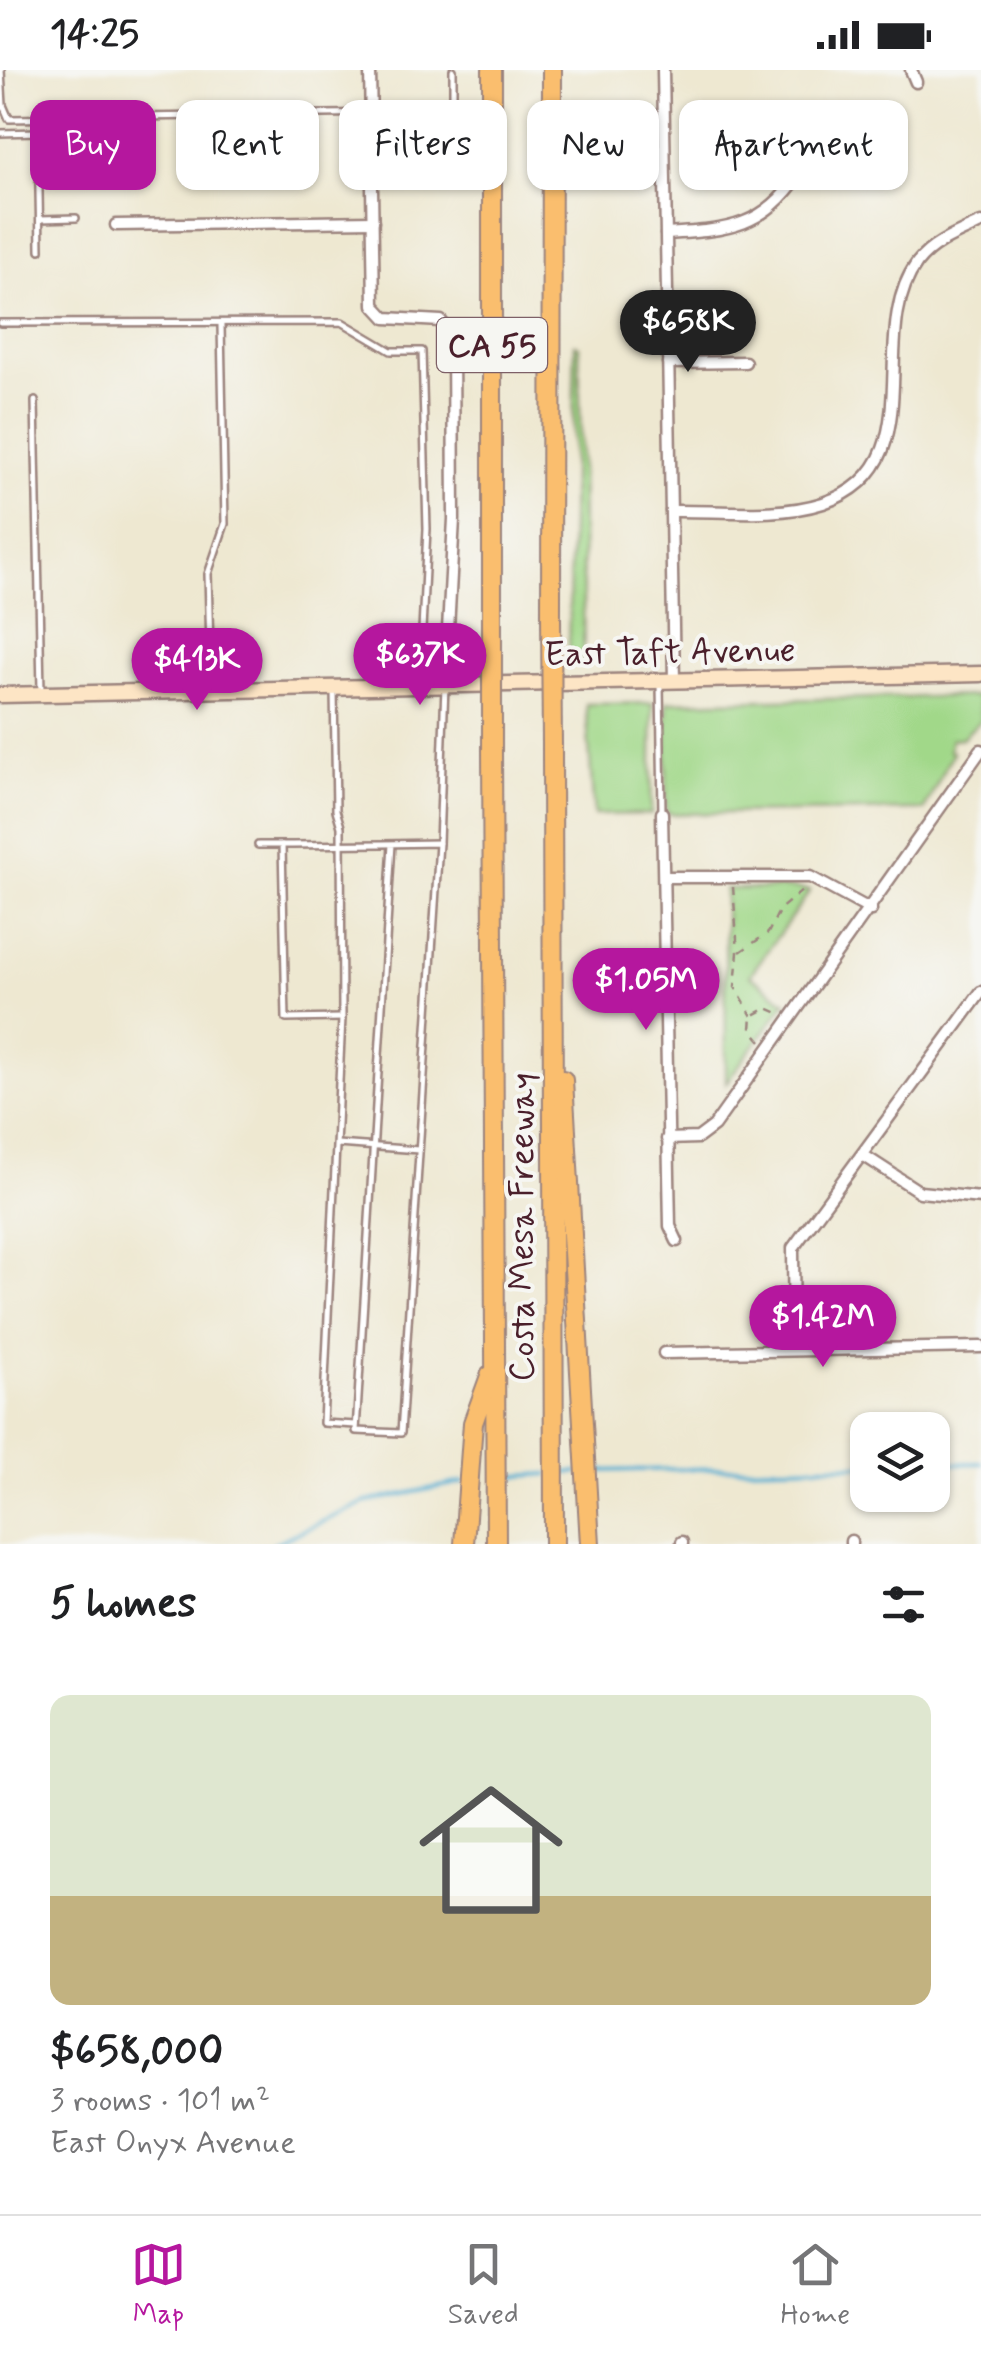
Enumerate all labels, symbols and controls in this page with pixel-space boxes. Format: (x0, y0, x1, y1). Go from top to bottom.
text: 14:25 (50, 11, 139, 60)
chip: Buy (30, 100, 156, 190)
chip: Rent (176, 100, 319, 190)
chip: Filters (339, 100, 507, 190)
chip: New (527, 100, 659, 190)
chip: Apartment (679, 100, 908, 190)
pin: $658K (618, 290, 758, 375)
text: $658K (642, 301, 734, 343)
road number: CA 55 (437, 318, 547, 372)
pin: $637K (350, 623, 490, 708)
pin: $413K (127, 628, 267, 713)
street label: East Taft Avenue (544, 628, 796, 678)
text: $637K (375, 634, 465, 676)
text: $413K (154, 639, 240, 681)
pin: $1.05M (565, 948, 727, 1033)
text: $1.05M (595, 959, 697, 1001)
street label: Costa Mesa Freeway (500, 1073, 546, 1381)
pin: $1.42M (742, 1285, 904, 1370)
text: $1.42M (771, 1296, 875, 1338)
map controls (850, 1412, 950, 1512)
button: layers (850, 1412, 950, 1512)
text: 5 homes (50, 1577, 196, 1632)
icon: filters (876, 1577, 931, 1632)
icon: home (401, 1760, 581, 1940)
text: $658,000 (50, 2025, 223, 2080)
text: 3 rooms · 101 m² (50, 2080, 270, 2122)
text: East Onyx Avenue (50, 2122, 296, 2164)
tab: Map (131, 2237, 186, 2334)
tab: Saved (448, 2237, 519, 2334)
tab: Home (780, 2237, 850, 2334)

